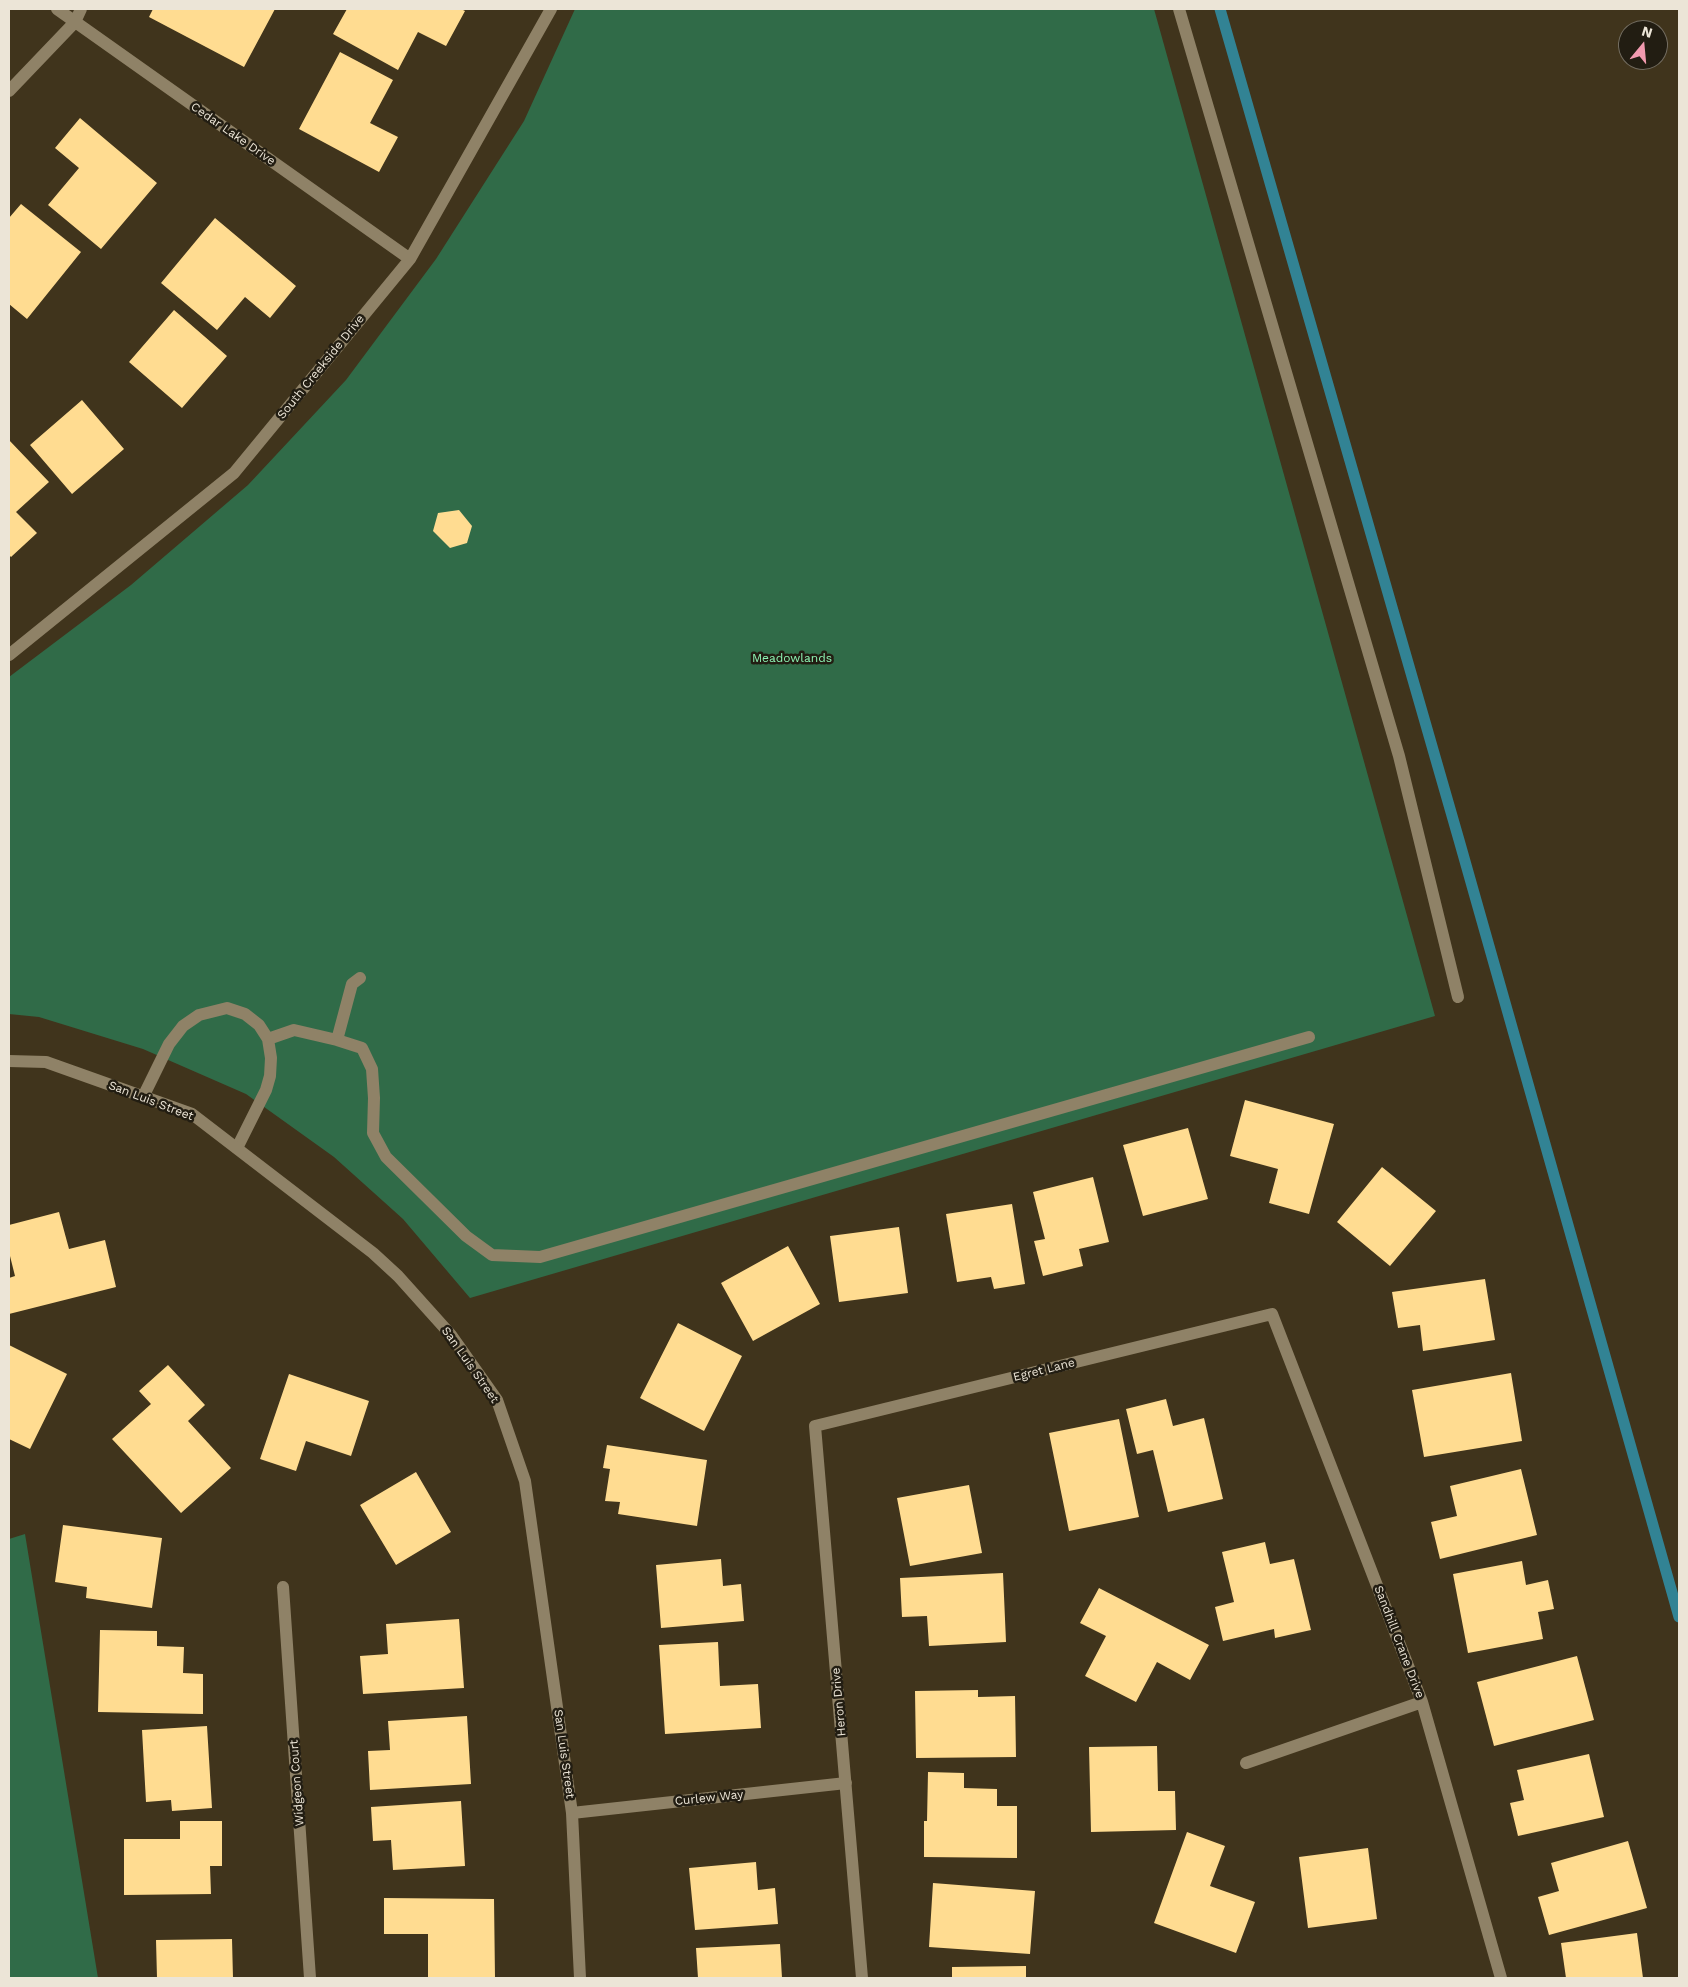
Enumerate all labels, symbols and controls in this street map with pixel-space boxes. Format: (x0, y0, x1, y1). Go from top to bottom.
north arrow (1618, 20, 1668, 70)
text: N (1640, 22, 1654, 41)
street label: Cedar Lake Drive (188, 99, 278, 169)
street label: South Creekside Drive (274, 312, 368, 422)
park label: Meadowlands (752, 651, 832, 665)
street label: San Luis Street (106, 1078, 196, 1124)
street label: San Luis Street (438, 1324, 502, 1406)
street label: Egret Lane (1012, 1355, 1076, 1385)
street label: Sandhill Crane Drive (1371, 1584, 1427, 1700)
street label: Heron Drive (829, 1667, 849, 1737)
street label: San Luis Street (551, 1708, 577, 1800)
street label: Widgeon Court (287, 1739, 307, 1827)
street label: Curlew Way (674, 1787, 744, 1809)

